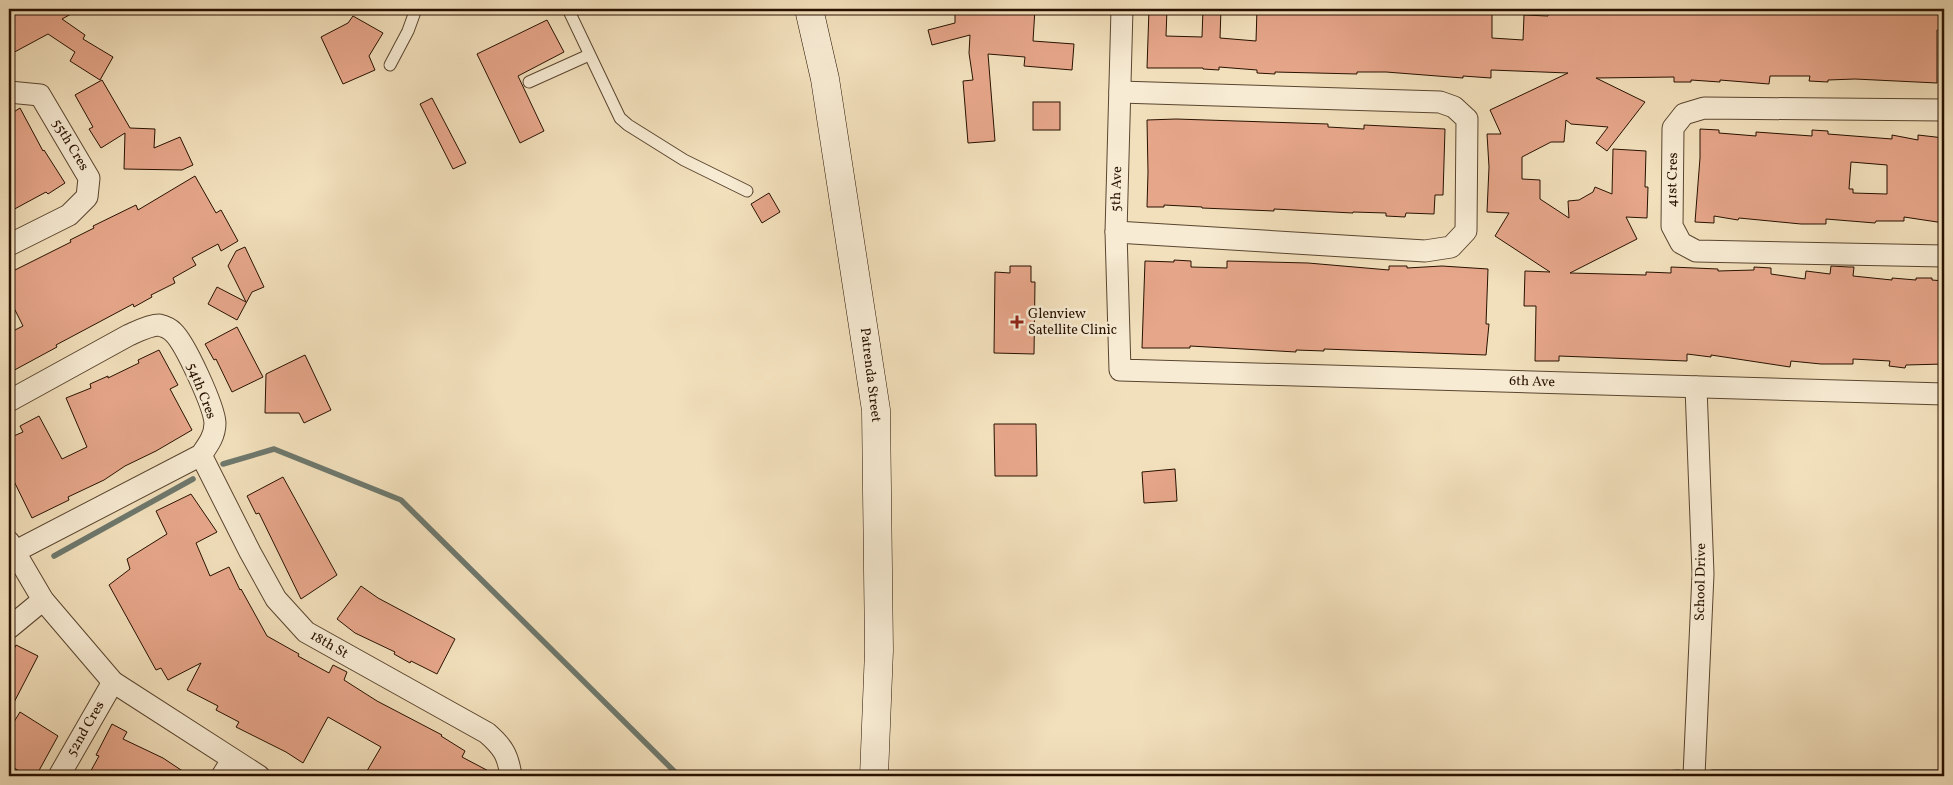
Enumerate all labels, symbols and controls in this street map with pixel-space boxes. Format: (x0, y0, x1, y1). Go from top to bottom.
street label: 55th Cres (47, 116, 93, 174)
street label: 41st Cres (1663, 152, 1683, 208)
street label: 5th Ave (1107, 165, 1127, 212)
place label: Glenview Satellite Clinic (1028, 305, 1117, 340)
marker: Glenview Satellite Clinic (1010, 315, 1024, 329)
street label: Patrenda Street (855, 327, 885, 423)
street label: 54th Cres (182, 360, 220, 422)
street label: 6th Ave (1509, 372, 1556, 392)
street label: School Drive (1691, 543, 1711, 621)
street label: 18th St (306, 626, 352, 664)
street label: 52nd Cres (63, 698, 109, 760)

